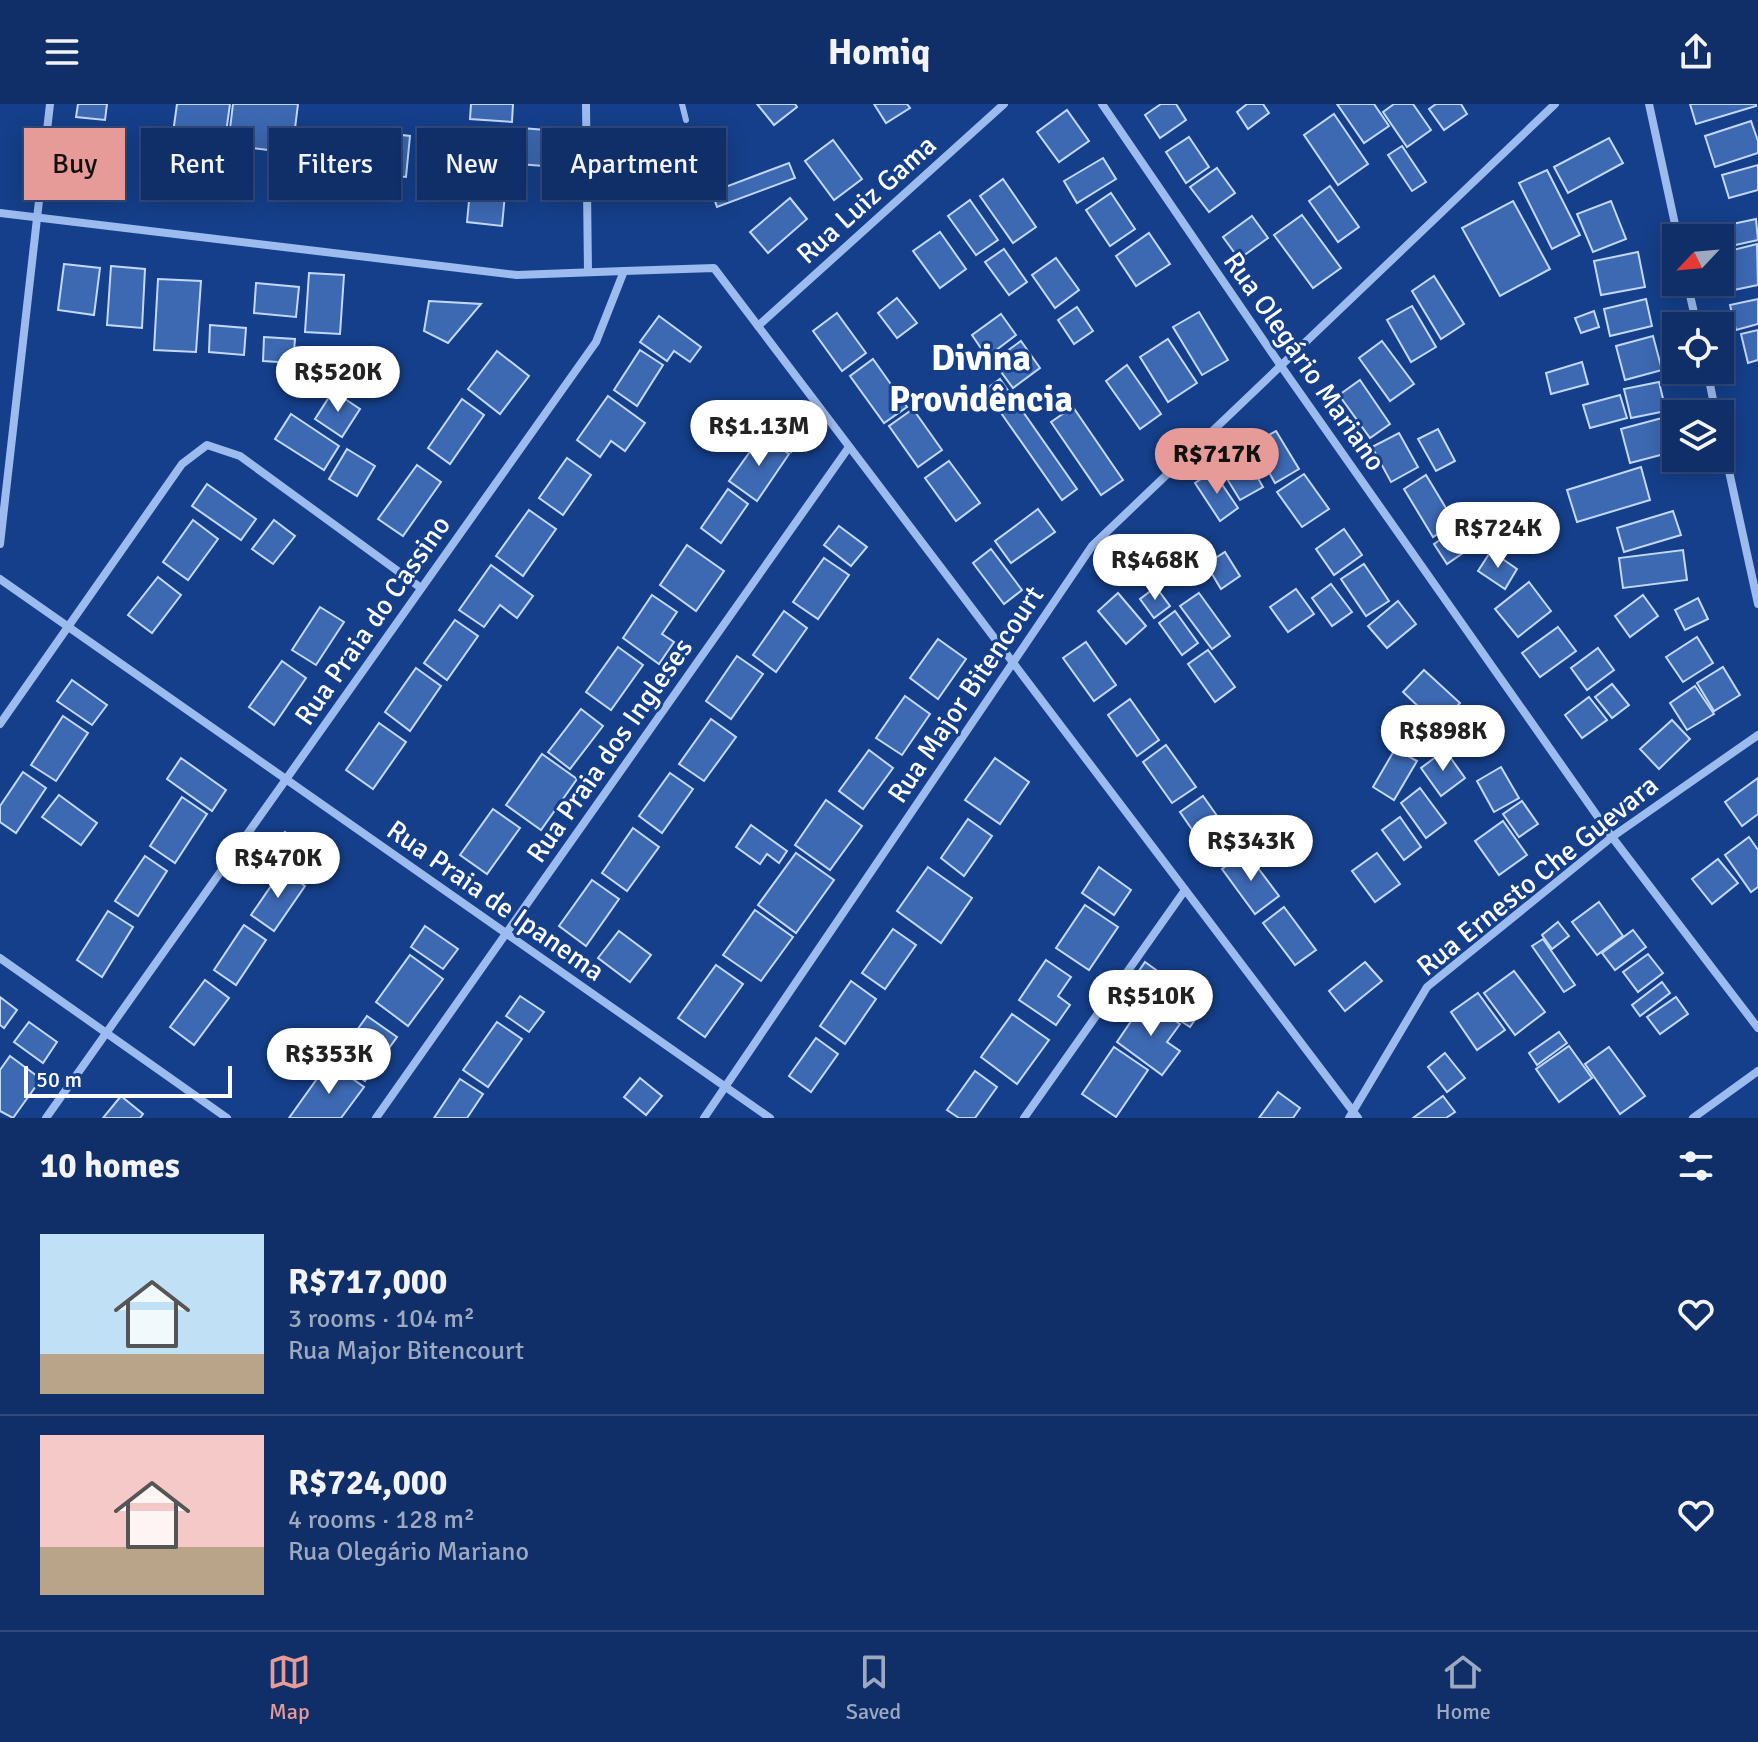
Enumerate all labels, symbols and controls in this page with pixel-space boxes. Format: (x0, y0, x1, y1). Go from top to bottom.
icon: menu (40, 30, 84, 74)
text: Homiq (828, 30, 930, 75)
icon: share (1674, 30, 1718, 74)
chip: Buy (24, 128, 125, 200)
chip: Rent (141, 128, 253, 200)
chip: Filters (269, 128, 401, 200)
chip: New (417, 128, 526, 200)
chip: Apartment (542, 128, 726, 200)
street label: Rua Luiz Gama (790, 128, 943, 271)
north arrow (1662, 224, 1734, 296)
map controls (1662, 224, 1734, 472)
street label: Rua Olegário Mariano (1216, 246, 1393, 478)
button: locate (1662, 312, 1734, 384)
district label: Divina Providência (889, 336, 1073, 422)
pin: R$520K (273, 346, 403, 414)
text: R$520K (294, 356, 382, 388)
pin: R$1.13M (685, 400, 833, 468)
button: layers (1662, 400, 1734, 472)
text: R$1.13M (708, 410, 810, 442)
pin: R$717K (1152, 428, 1282, 496)
text: R$717K (1173, 438, 1261, 470)
pin: R$724K (1433, 502, 1563, 570)
street label: Rua Praia do Cassino (288, 509, 458, 732)
text: R$724K (1454, 512, 1542, 544)
pin: R$468K (1090, 534, 1220, 602)
text: R$468K (1111, 544, 1199, 576)
street label: Rua Major Bitencourt (881, 579, 1051, 810)
street label: Rua Praia dos Ingleses (520, 632, 700, 869)
pin: R$898K (1378, 705, 1508, 773)
text: R$898K (1399, 715, 1487, 747)
street label: Rua Ernesto Che Guevara (1410, 768, 1665, 983)
street label: Rua Praia de Ipanema (380, 813, 611, 989)
pin: R$343K (1186, 815, 1316, 883)
text: R$343K (1207, 825, 1295, 857)
pin: R$470K (213, 832, 343, 900)
text: R$470K (234, 842, 322, 874)
pin: R$510K (1086, 970, 1216, 1038)
text: R$510K (1107, 980, 1195, 1012)
pin: R$353K (264, 1028, 394, 1096)
text: R$353K (285, 1038, 373, 1070)
scale bar (24, 1062, 232, 1098)
text: 50 m (36, 1066, 82, 1093)
icon: filters (1674, 1144, 1718, 1188)
text: 10 homes (40, 1145, 180, 1187)
text: R$717,000 (288, 1261, 447, 1303)
icon: home (104, 1266, 200, 1362)
icon: heart (1674, 1292, 1718, 1336)
text: 3 rooms · 104 m² (288, 1303, 475, 1335)
text: Rua Major Bitencourt (288, 1335, 524, 1367)
text: R$724,000 (288, 1462, 447, 1504)
icon: home (104, 1467, 200, 1563)
icon: heart (1674, 1493, 1718, 1537)
text: 4 rooms · 128 m² (288, 1504, 475, 1536)
text: Rua Olegário Mariano (288, 1536, 529, 1568)
tab: Map (267, 1650, 311, 1725)
tab: Saved (846, 1650, 901, 1725)
tab: Home (1436, 1650, 1491, 1725)

